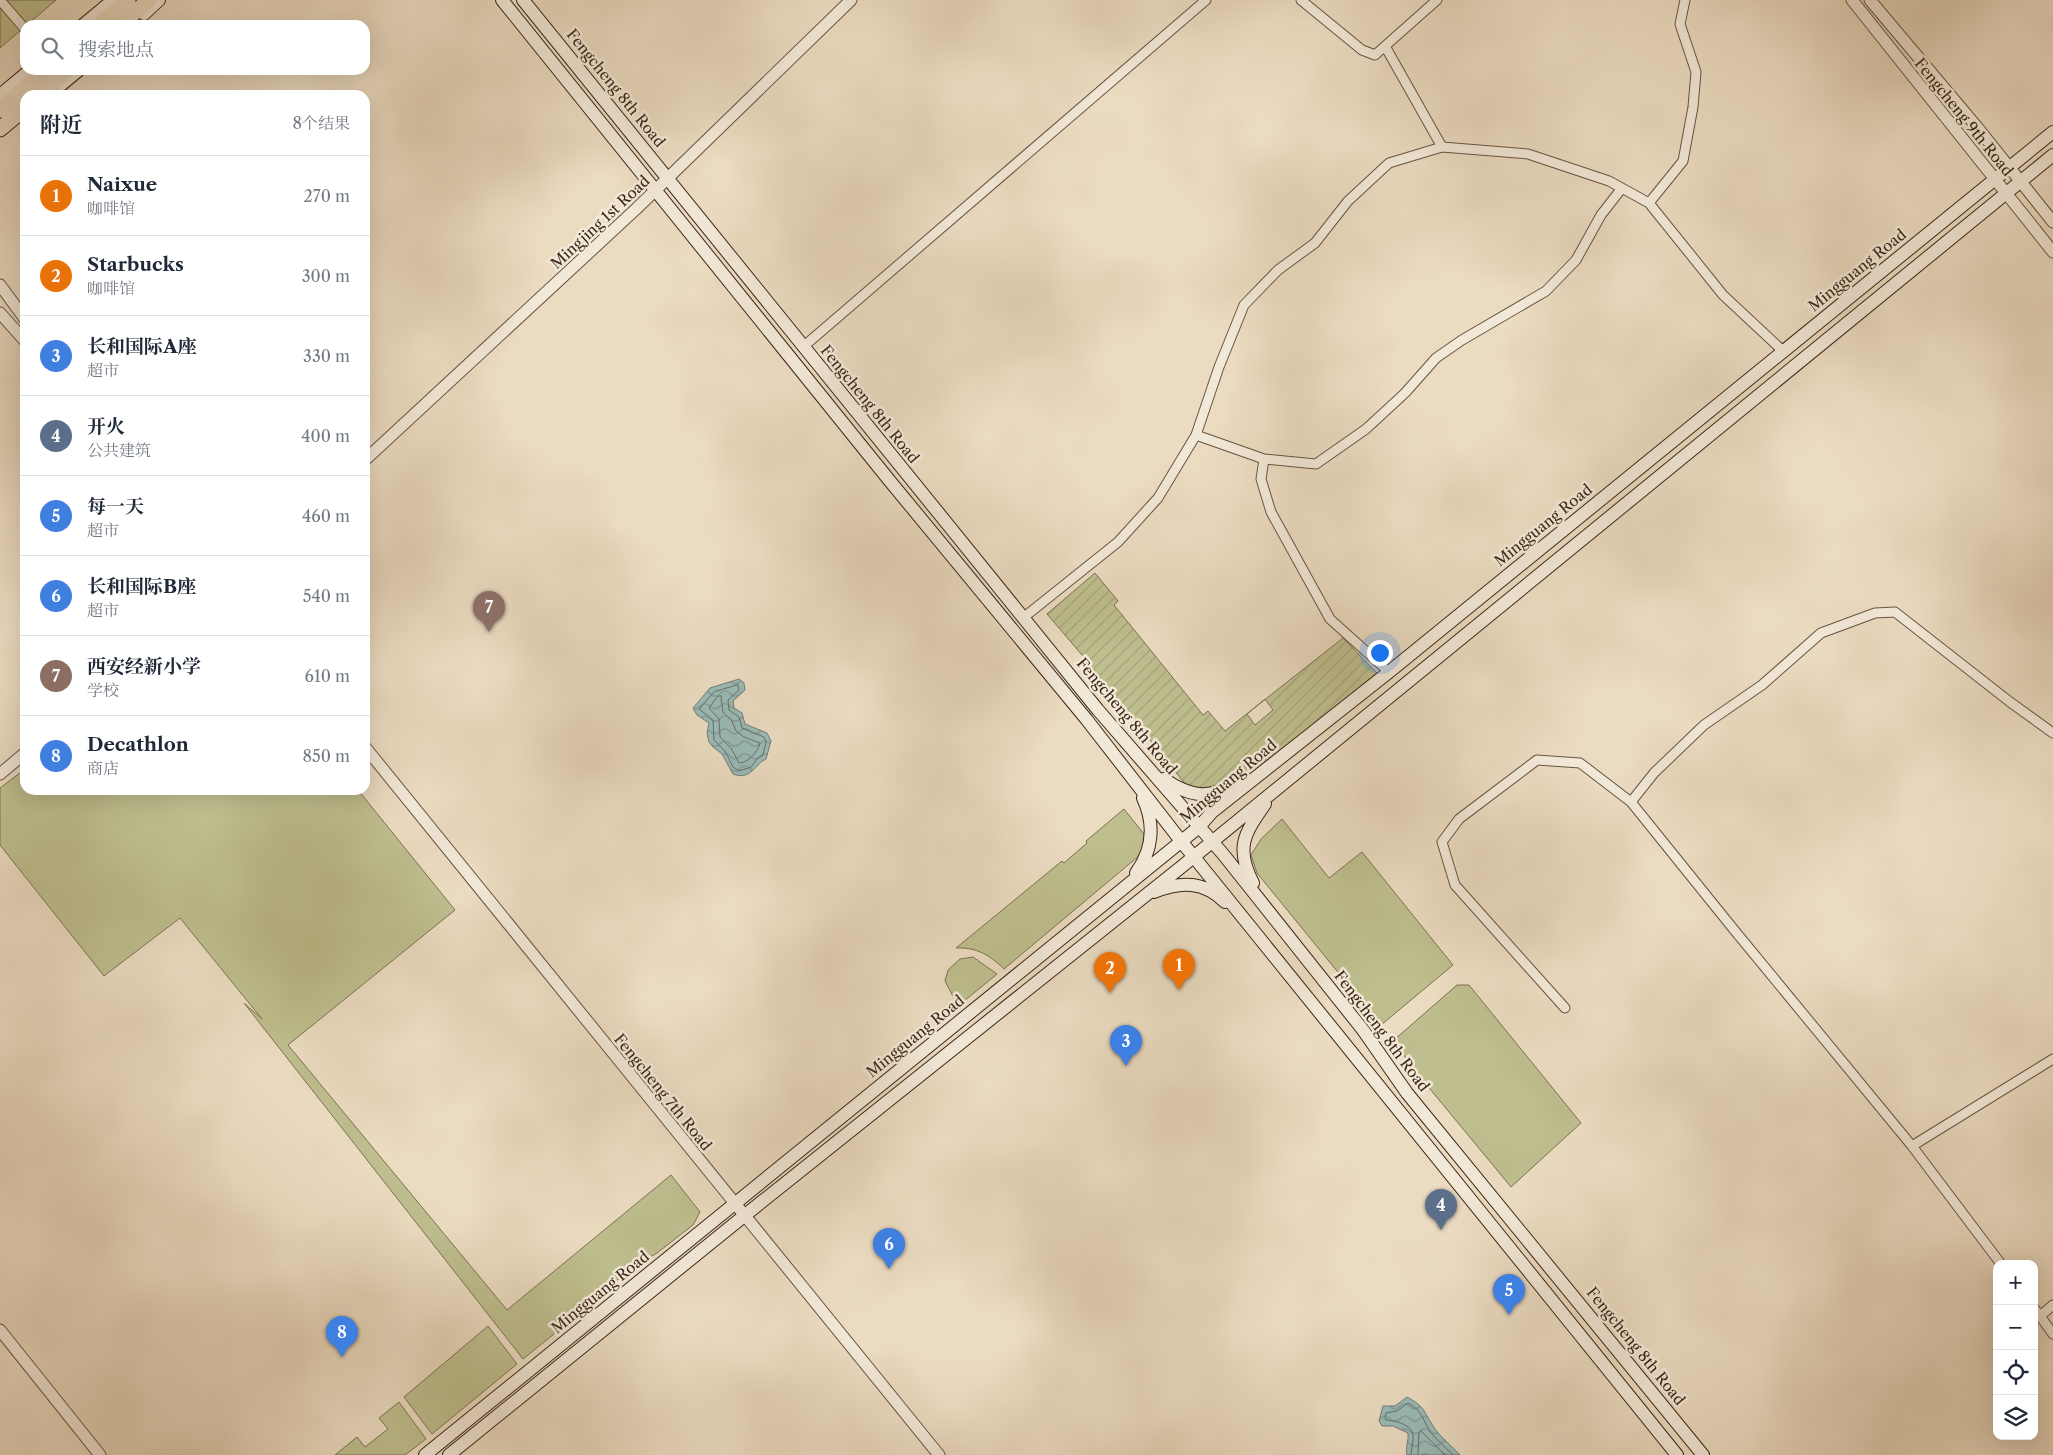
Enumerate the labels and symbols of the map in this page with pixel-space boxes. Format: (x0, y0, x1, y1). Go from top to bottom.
street label: Fengcheng 8th Road (563, 25, 669, 151)
street label: Fengcheng 9th Road (1911, 54, 2017, 180)
street label: Mingjing 1st Road (547, 171, 653, 273)
street label: Mingguang Road (1804, 225, 1910, 315)
street label: Fengcheng 8th Road (817, 341, 923, 467)
street label: Mingguang Road (1490, 480, 1596, 570)
pin: 7 (473, 591, 505, 632)
your location (1367, 640, 1393, 666)
street label: Fengcheng 8th Road (1073, 654, 1181, 778)
street label: Mingguang Road (1176, 735, 1280, 827)
pin: 1 (1163, 949, 1195, 990)
pin: 2 (1094, 952, 1126, 993)
street label: Fengcheng 8th Road (1330, 967, 1434, 1095)
street label: Mingguang Road (862, 991, 968, 1081)
pin: 3 (1110, 1025, 1142, 1066)
street label: Fengcheng 7th Road (610, 1030, 716, 1154)
pin: 4 (1425, 1189, 1457, 1230)
pin: 6 (873, 1228, 905, 1269)
street label: Mingguang Road (547, 1247, 653, 1337)
pin: 5 (1493, 1274, 1525, 1315)
street label: Fengcheng 8th Road (1583, 1283, 1689, 1409)
pin: 8 (326, 1316, 358, 1357)

